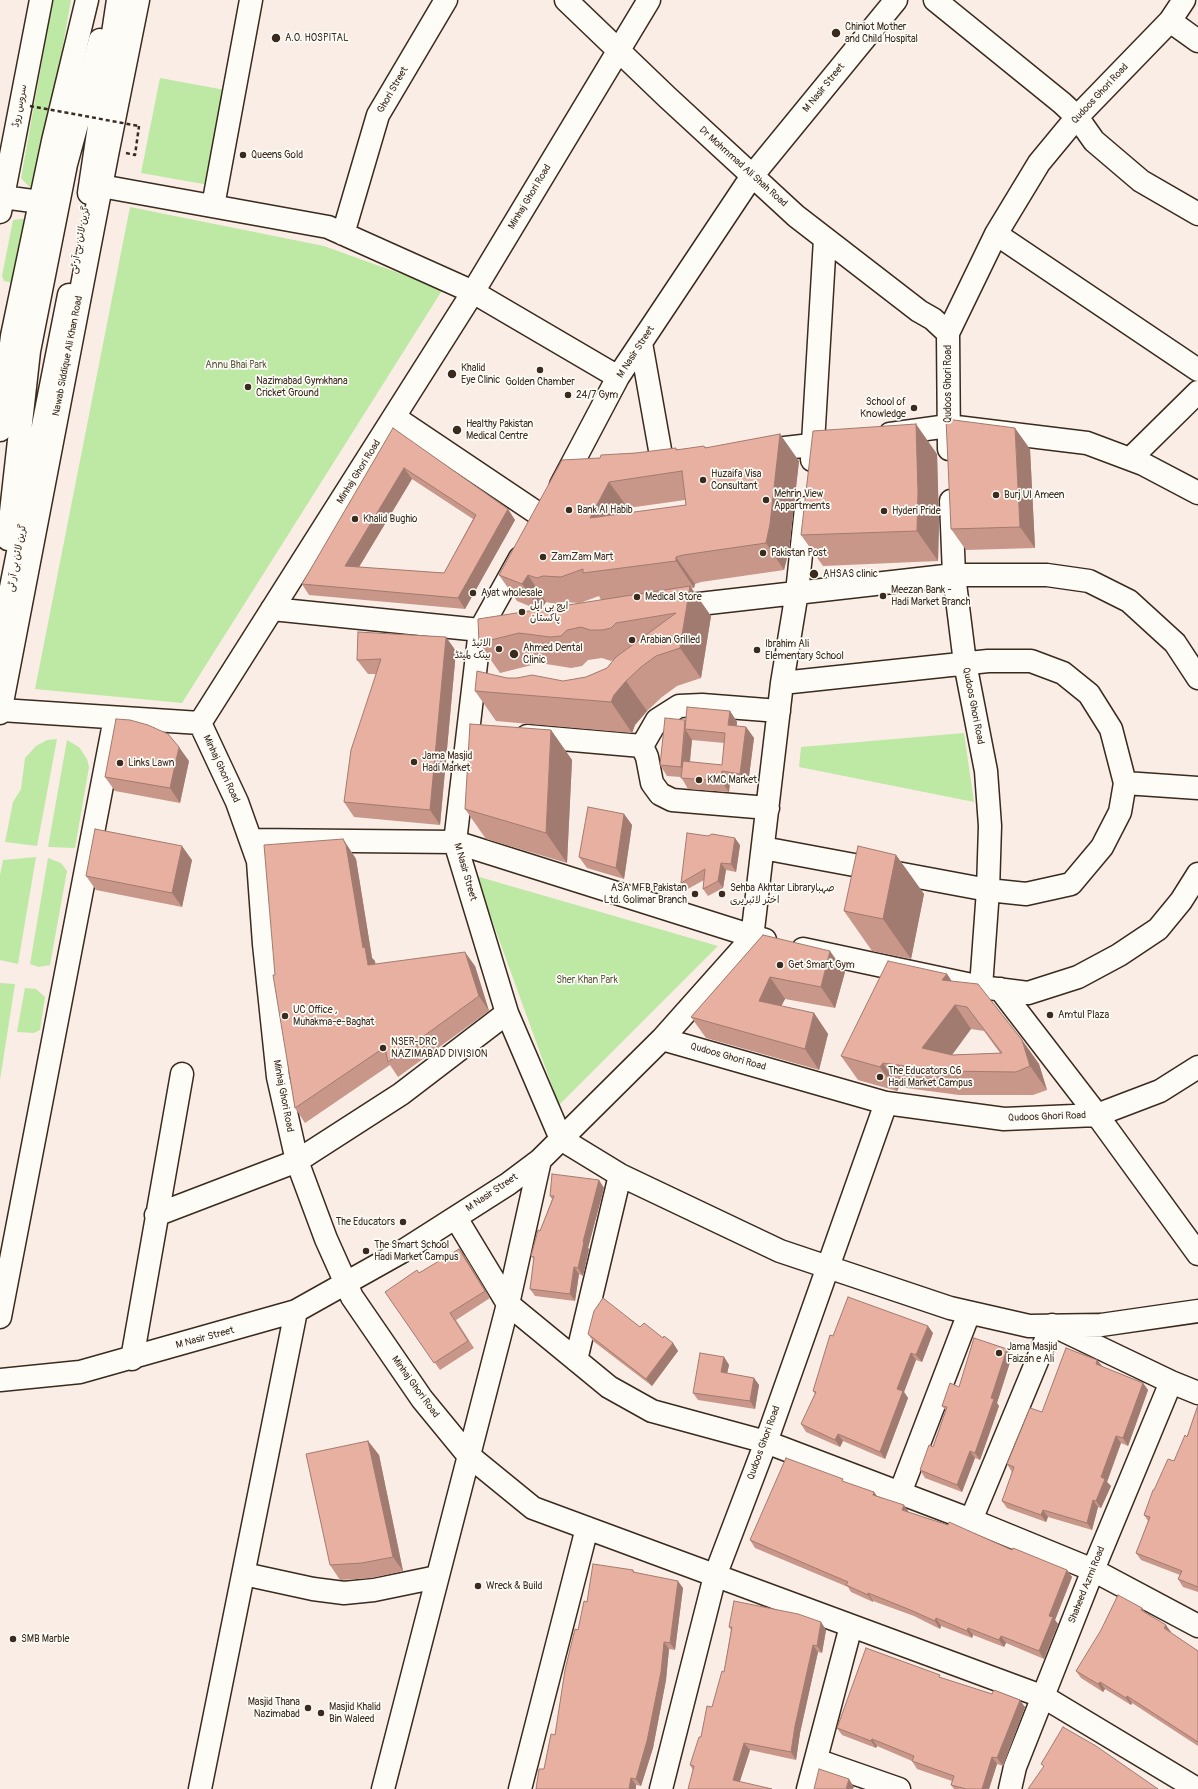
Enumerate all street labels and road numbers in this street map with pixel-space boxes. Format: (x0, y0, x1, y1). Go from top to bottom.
street label: M Nasir Street (800, 61, 848, 115)
street label: Qudoos Ghori Road (1069, 61, 1131, 127)
street label: Ghori Street (375, 65, 411, 115)
street label: سروس روڈ (10, 84, 30, 128)
street label: Dr Mohmmad Ali Shah Road (697, 124, 789, 210)
street label: Minhaj Ghori Road (506, 163, 554, 231)
street label: گرین لائن بی آر ٹی (68, 205, 92, 275)
street label: Nawab Siddique Ali Khan Road (50, 295, 86, 417)
street label: M Nasir Street (615, 324, 657, 380)
street label: Qudoos Ghori Road (942, 345, 954, 423)
street label: Minhaj Ghori Road (334, 438, 384, 506)
street label: گرین لائن بی آر ٹی (5, 523, 29, 593)
street label: Qudoos Ghori Road (960, 667, 986, 745)
street label: Minhaj Ghori Road (200, 733, 242, 805)
street label: M Nasir Street (451, 842, 479, 902)
street label: Qudoos Ghori Road (689, 1040, 767, 1074)
street label: Minhaj Ghori Road (270, 1059, 296, 1133)
street label: Qudoos Ghori Road (1008, 1110, 1086, 1124)
street label: M Nasir Street (464, 1171, 520, 1215)
street label: M Nasir Street (175, 1324, 235, 1352)
street label: Minhaj Ghori Road (389, 1354, 441, 1420)
street label: Qudoos Ghori Road (745, 1404, 783, 1482)
street label: Shaheed Azmi Road (1066, 1545, 1108, 1625)

